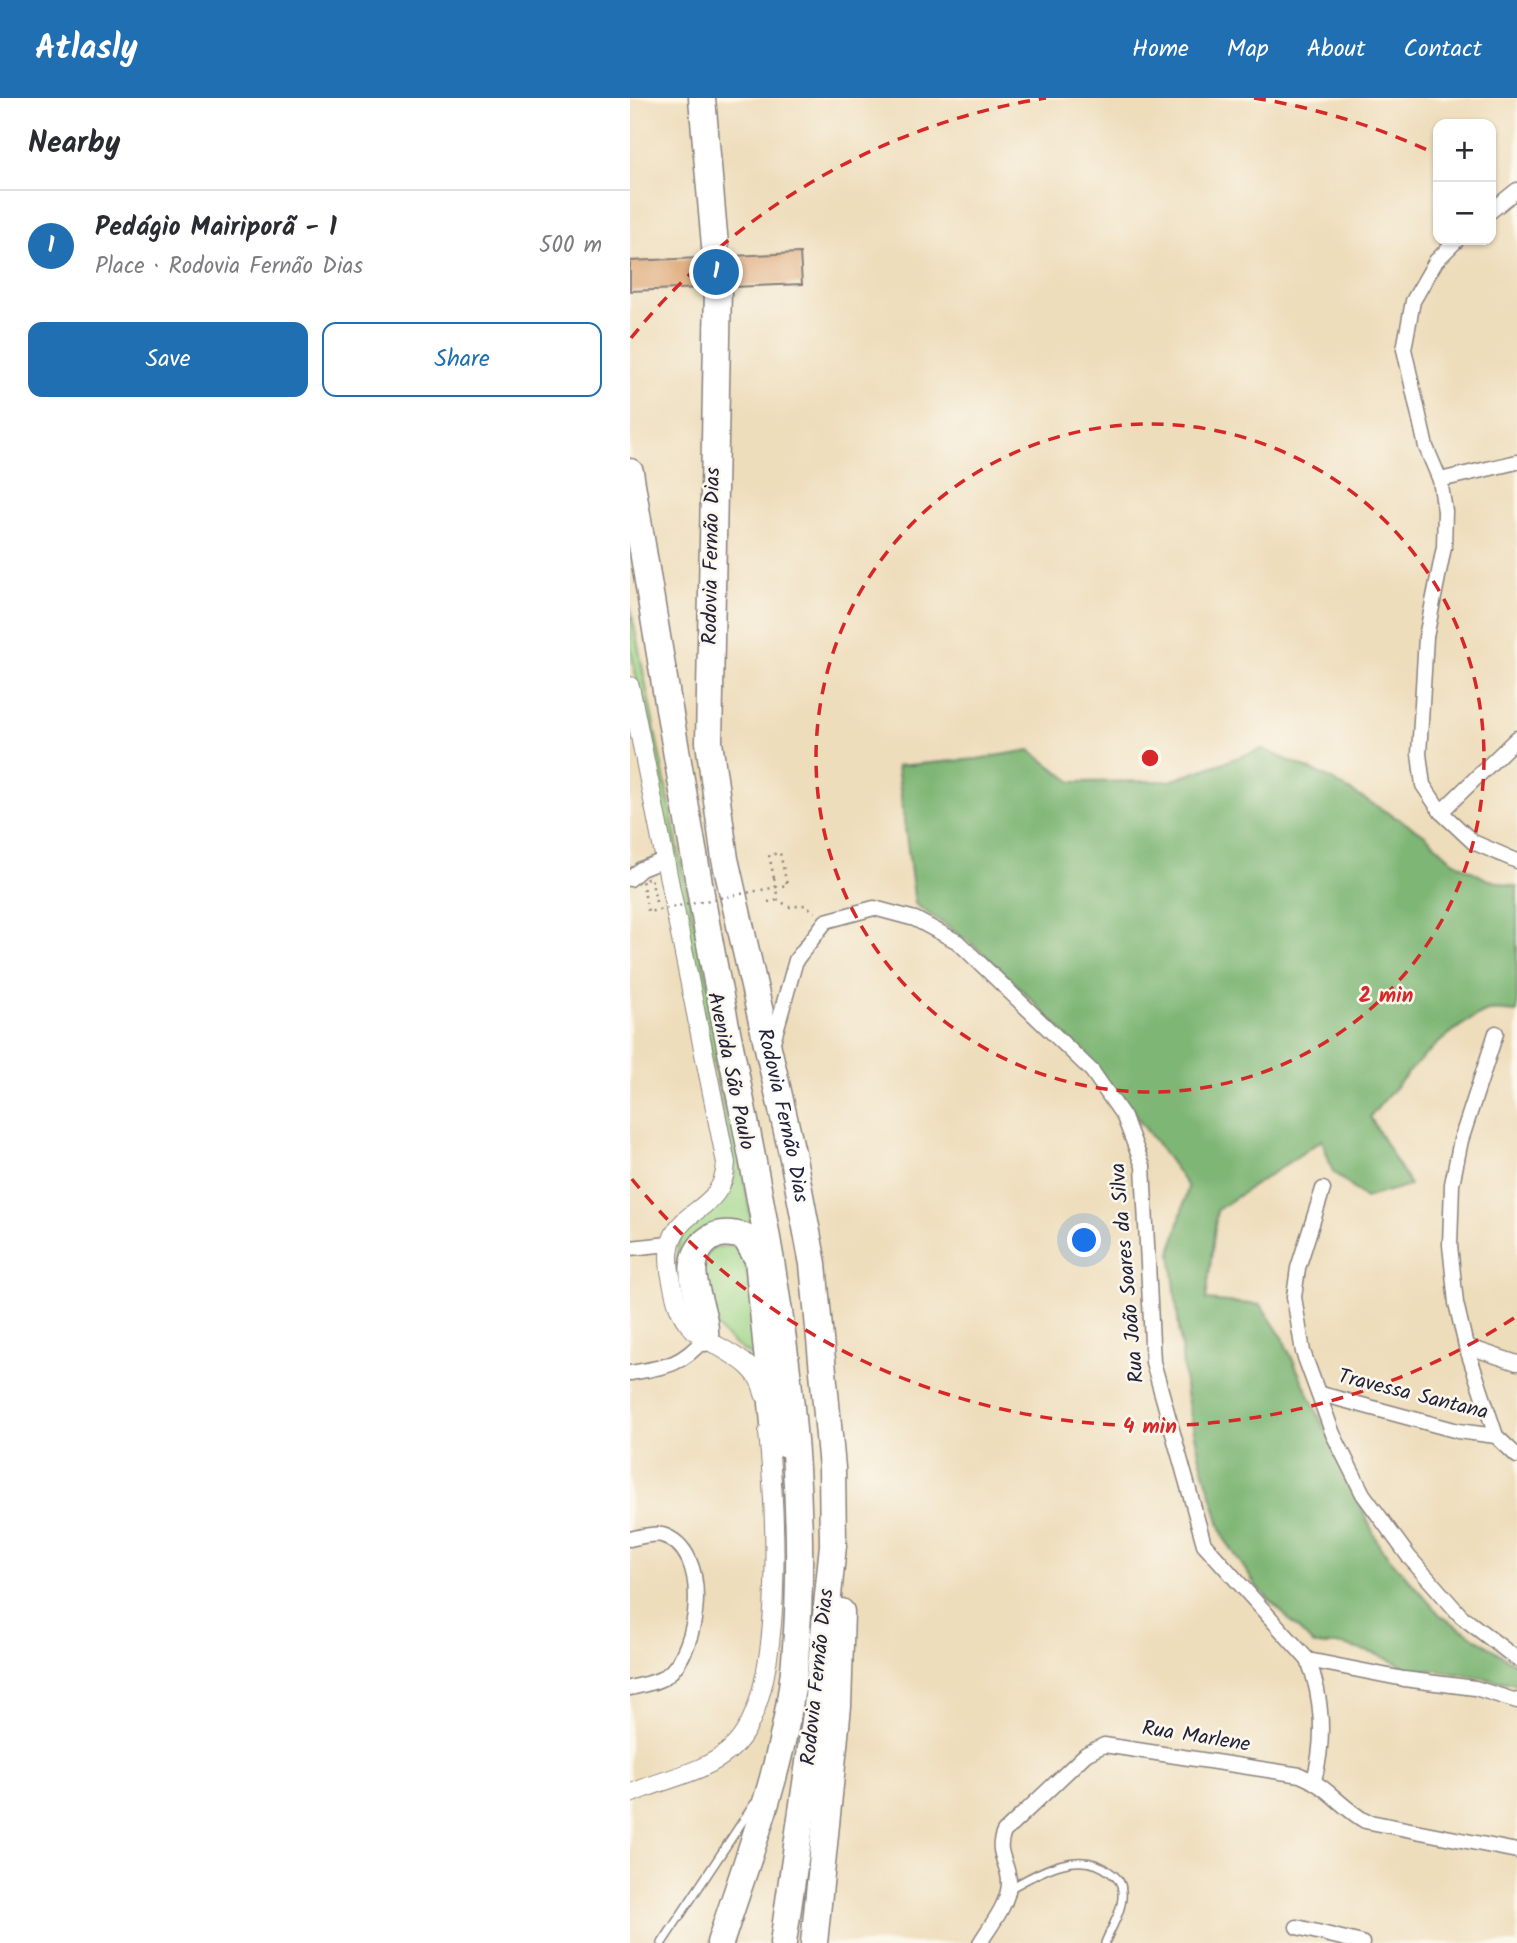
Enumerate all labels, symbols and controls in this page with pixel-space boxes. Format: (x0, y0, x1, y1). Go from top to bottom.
text: Atlasly (35, 23, 138, 76)
text: Home (1132, 30, 1189, 69)
text: Map (1227, 30, 1269, 69)
text: About (1307, 30, 1365, 69)
text: Contact (1403, 30, 1482, 69)
map controls (1433, 119, 1496, 245)
button: + (1433, 119, 1496, 182)
text: Nearby (28, 120, 120, 168)
button: − (1433, 182, 1496, 245)
text: Pedágio Mairiporã - 1 (95, 207, 337, 249)
text: 1 (48, 228, 54, 264)
text: 500 m (539, 228, 602, 264)
pin: 1 (693, 246, 739, 298)
text: Place · Rodovia Fernão Dias (95, 249, 363, 285)
button: Save (28, 322, 308, 397)
button: Share (322, 322, 602, 397)
street label: Rodovia Fernão Dias (694, 467, 730, 645)
centre of rings (1138, 746, 1162, 770)
text: 2 min (1359, 980, 1413, 1013)
street label: Avenida São Paulo (697, 989, 763, 1153)
street label: Rodovia Fernão Dias (748, 1025, 818, 1205)
street label: Rua João Soares da Silva (1102, 1162, 1154, 1384)
your location (1067, 1223, 1101, 1257)
street label: Travessa Santana (1334, 1360, 1492, 1430)
text: 4 min (1123, 1411, 1177, 1444)
street label: Rodovia Fernão Dias (792, 1587, 844, 1767)
street label: Rua Marlene (1139, 1712, 1253, 1762)

